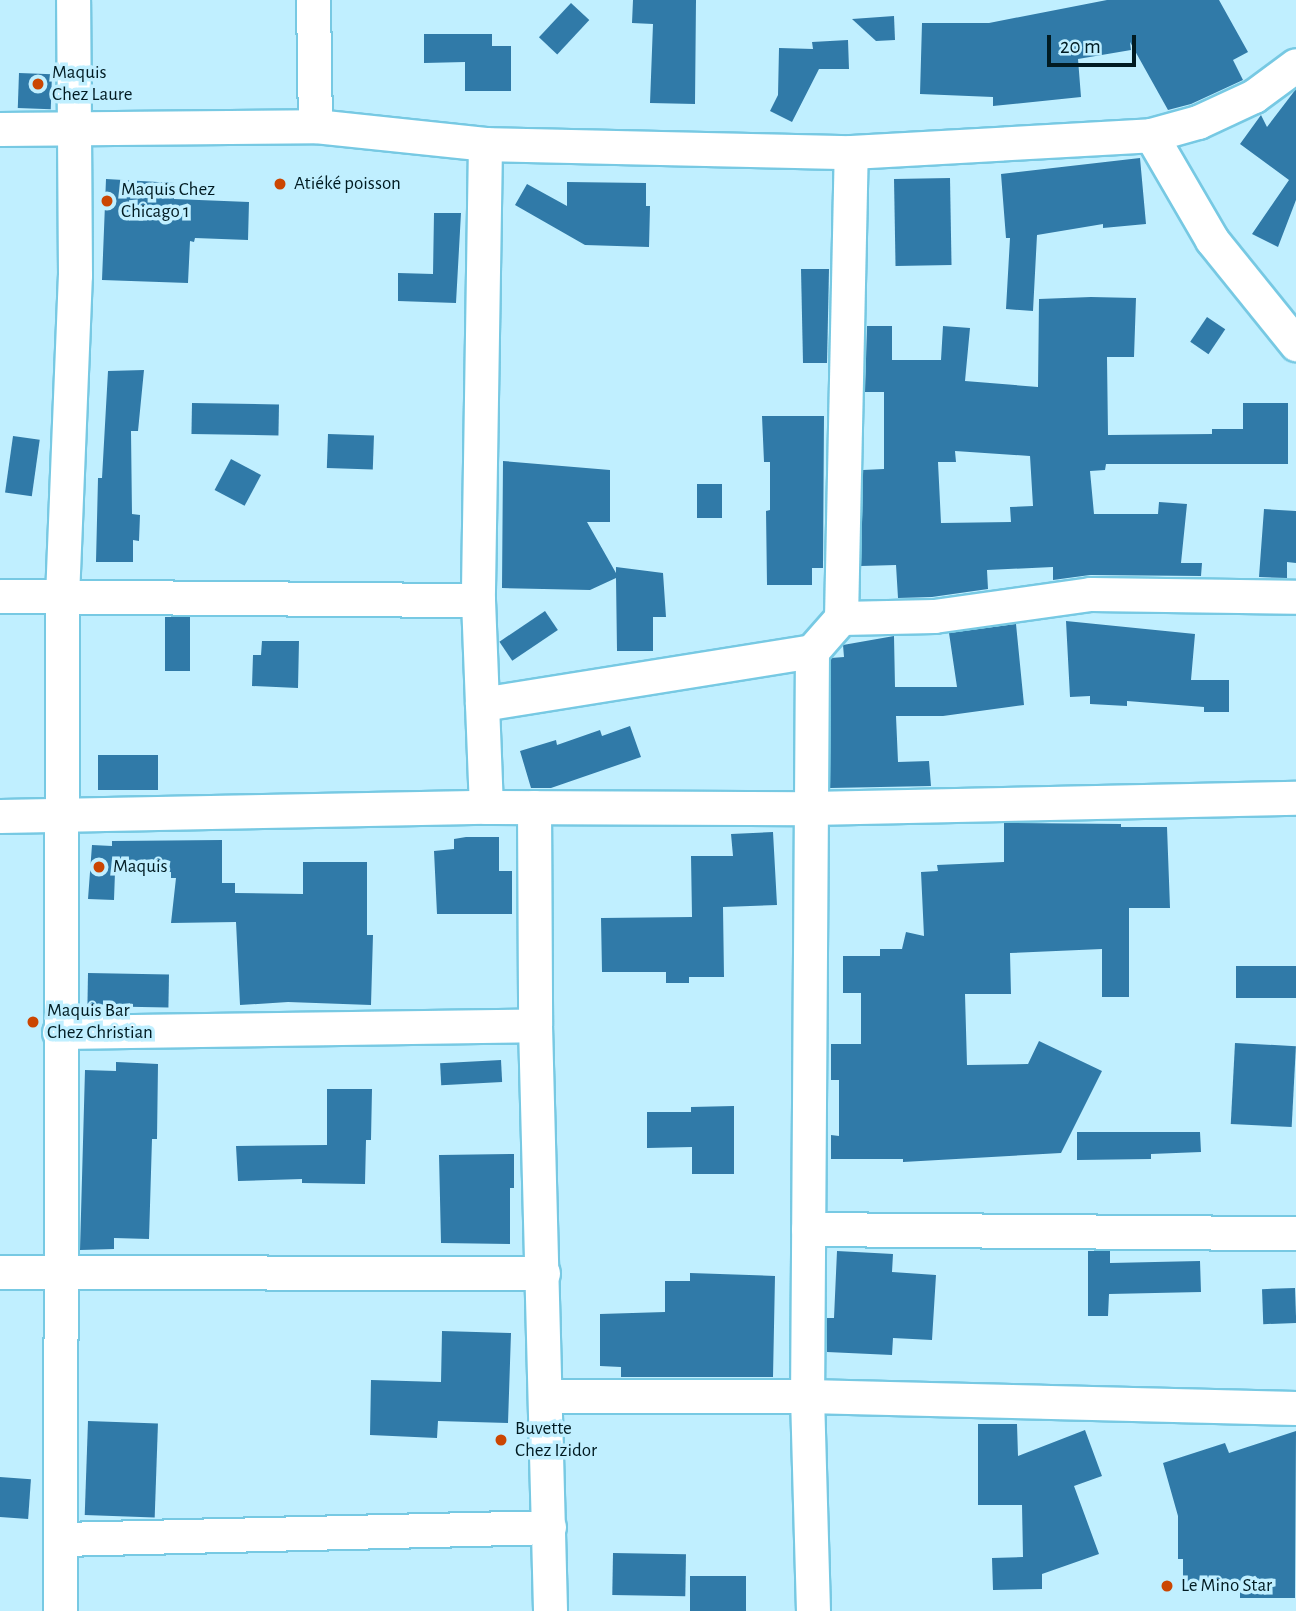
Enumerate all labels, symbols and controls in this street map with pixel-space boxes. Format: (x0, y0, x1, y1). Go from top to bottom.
scale bar (1051, 21, 1140, 65)
text: 20 m (1060, 36, 1101, 57)
place label: Maquis Chez Laure (52, 62, 133, 106)
marker: Maquis Chez Laure (30, 76, 46, 92)
place label: Atiéké poisson (294, 173, 401, 195)
marker: Atiéké poisson (272, 176, 288, 192)
place label: Maquis Chez Chicago 1 (121, 179, 215, 223)
marker: Maquis Chez Chicago 1 (99, 193, 115, 209)
place label: Maquis (113, 856, 168, 878)
marker: Maquis (91, 859, 107, 875)
place label: Maquis Bar Chez Christian (47, 1000, 153, 1044)
marker: Maquis Bar Chez Christian (25, 1014, 41, 1030)
place label: Buvette Chez Izidor (515, 1418, 597, 1462)
marker: Buvette Chez Izidor (493, 1432, 509, 1448)
place label: Le Mino Star (1181, 1575, 1272, 1597)
marker: Le Mino Star (1159, 1578, 1175, 1594)

